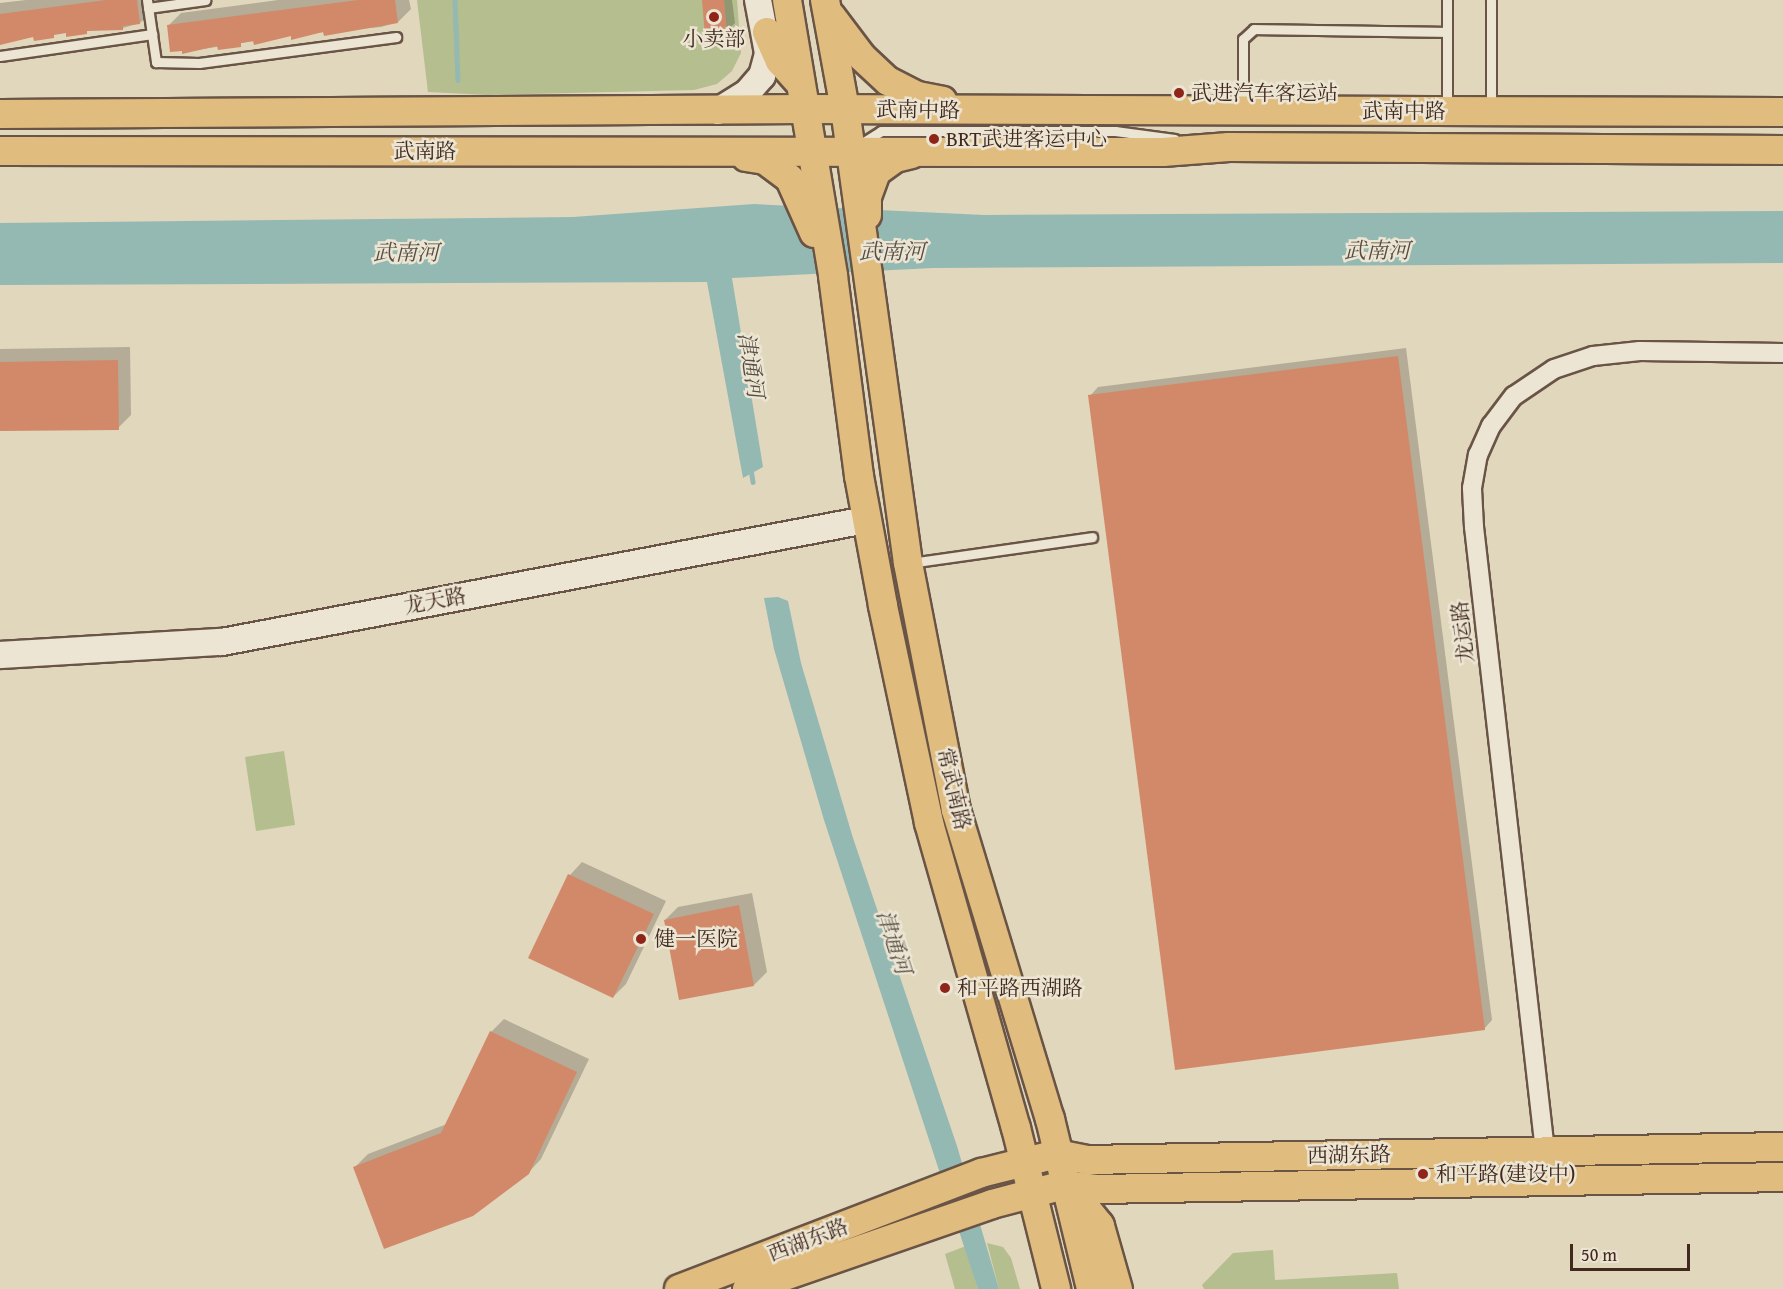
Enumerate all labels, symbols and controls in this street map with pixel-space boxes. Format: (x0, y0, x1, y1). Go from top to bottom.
marker: 小卖部 (707, 10, 721, 24)
place label: 小卖部 (683, 26, 745, 52)
place label: 武进汽车客运站 (1191, 80, 1338, 106)
marker: 武进汽车客运站 (1172, 86, 1186, 100)
street label: 武南中路 (876, 97, 960, 123)
street label: 武南中路 (1362, 98, 1446, 124)
place label: BRT武进客运中心 (946, 126, 1107, 152)
marker: BRT武进客运中心 (927, 132, 941, 146)
street label: 武南路 (394, 138, 456, 164)
water label: 武南河 (1344, 238, 1410, 264)
water label: 武南河 (859, 239, 925, 265)
water label: 武南河 (373, 240, 439, 266)
water label: 津通河 (733, 330, 769, 400)
street label: 龙天路 (402, 583, 468, 619)
street label: 龙运路 (1447, 599, 1479, 665)
street label: 常武南路 (932, 745, 976, 833)
water label: 津通河 (871, 907, 917, 977)
place label: 健一医院 (654, 926, 738, 952)
marker: 健一医院 (632, 930, 650, 948)
place label: 和平路西湖路 (957, 975, 1083, 1001)
marker: 和平路西湖路 (938, 981, 952, 995)
street label: 西湖东路 (1307, 1142, 1391, 1168)
place label: 和平路(建设中) (1436, 1161, 1576, 1187)
marker: 和平路(建设中) (1414, 1165, 1432, 1183)
street label: 西湖东路 (764, 1213, 852, 1267)
scale bar (1573, 1232, 1693, 1270)
text: 50 m (1581, 1241, 1617, 1268)

